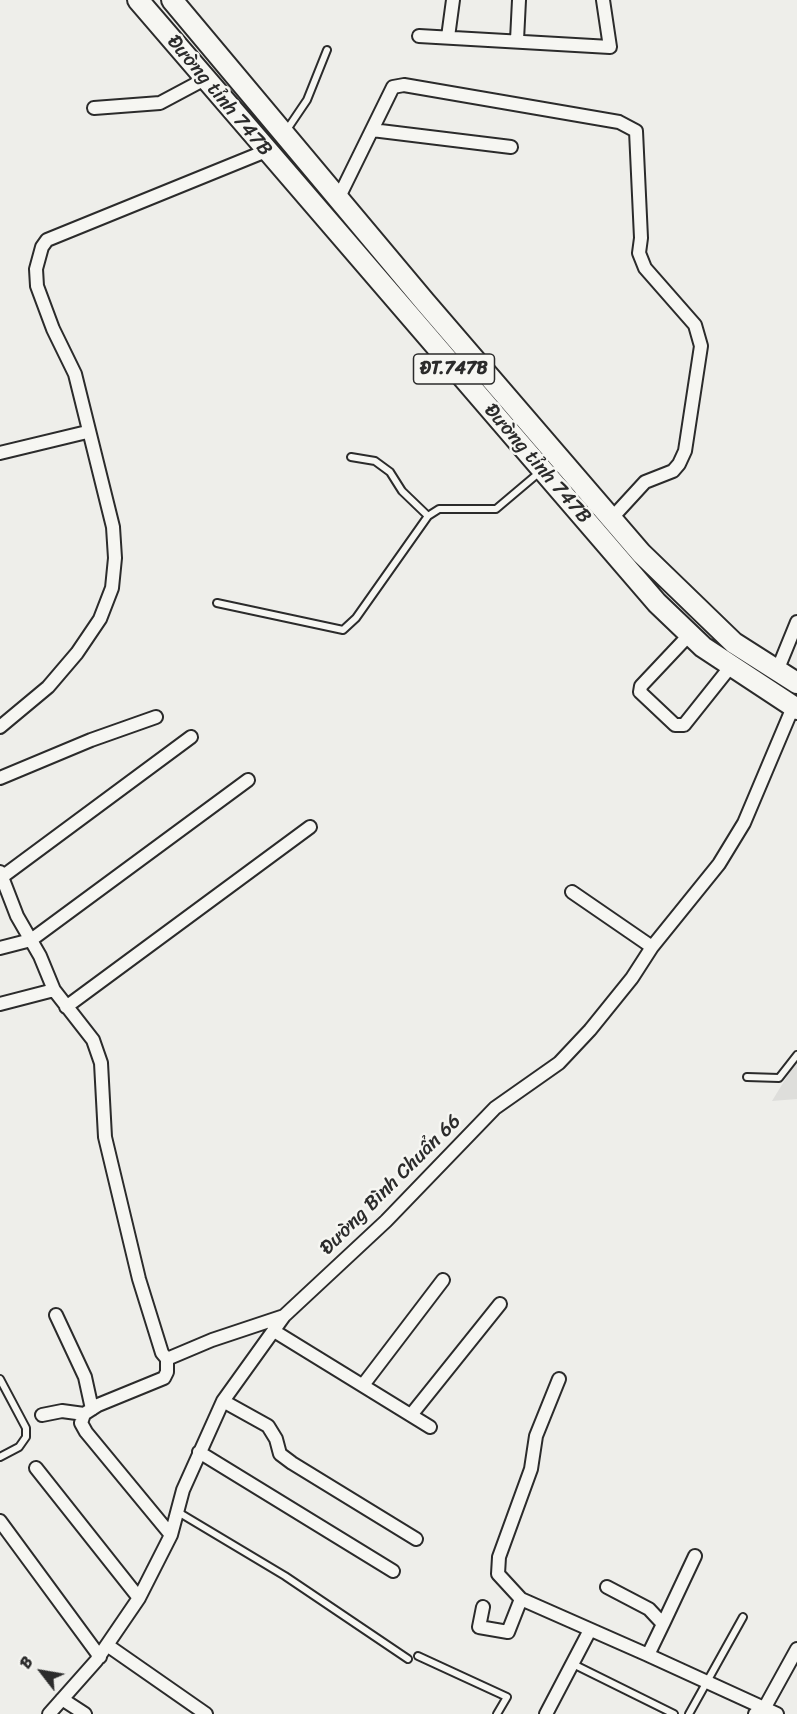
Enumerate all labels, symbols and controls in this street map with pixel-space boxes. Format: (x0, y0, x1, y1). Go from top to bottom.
street label: Đường tỉnh 747B (161, 30, 277, 162)
road number: ĐT.747B (414, 354, 494, 384)
street label: Đường tỉnh 747B (478, 399, 596, 529)
street label: Đường Bình Chuẩn 66 (316, 1110, 466, 1260)
north arrow (12, 1642, 72, 1702)
text: B (11, 1651, 41, 1674)

